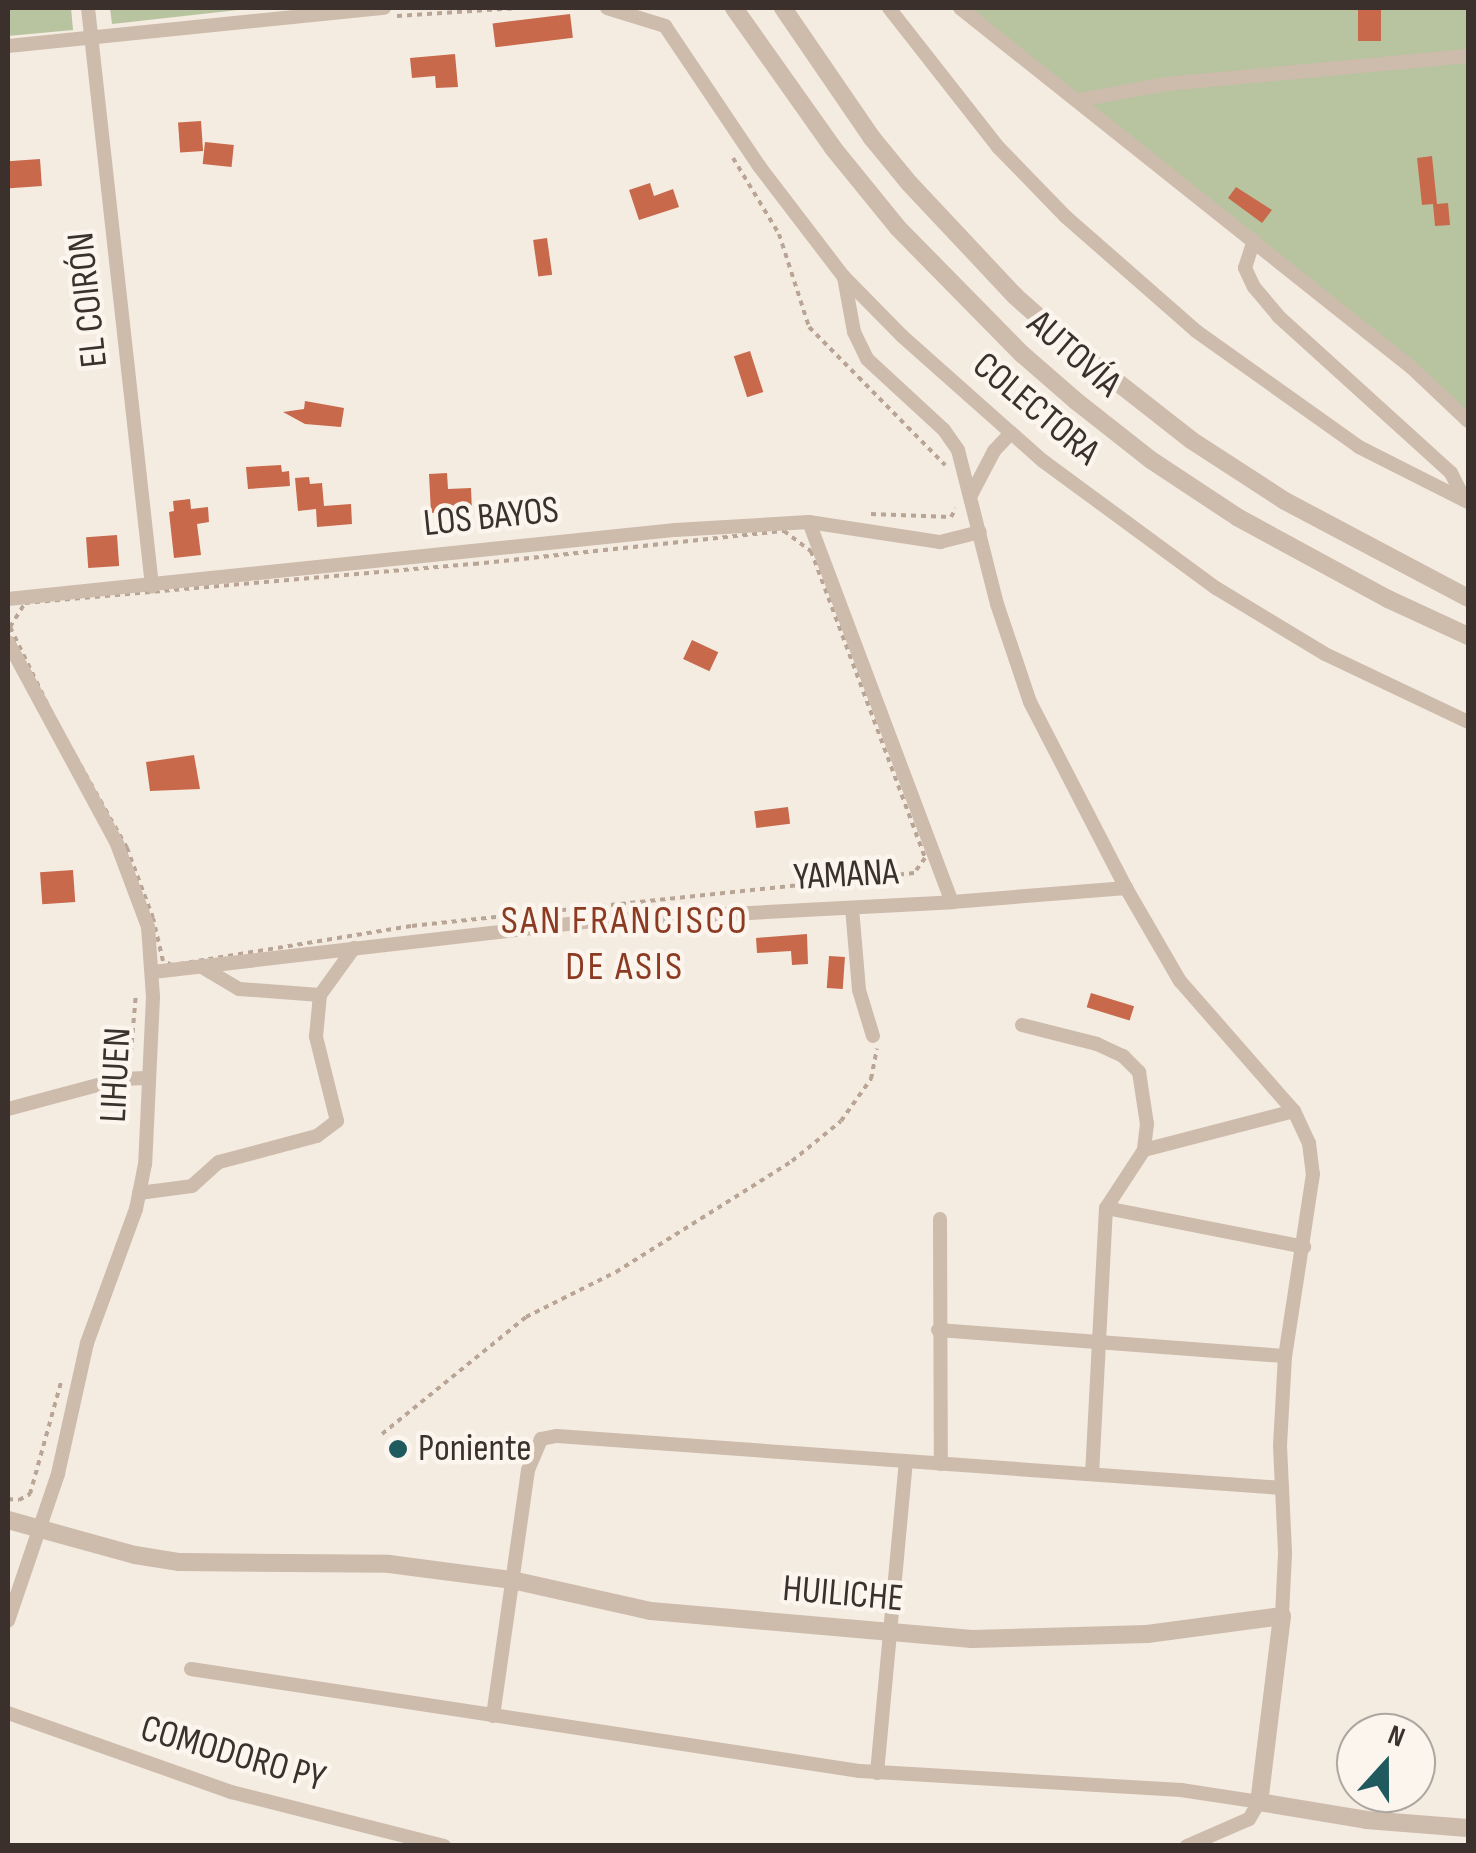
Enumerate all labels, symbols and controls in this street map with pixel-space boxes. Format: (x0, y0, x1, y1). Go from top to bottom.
street label: EL COIRÓN (58, 230, 118, 370)
street label: AUTOVÍA (1018, 301, 1130, 407)
street label: COLECTORA (963, 343, 1109, 475)
street label: LOS BAYOS (421, 487, 561, 547)
street label: YAMANA (792, 849, 900, 901)
district label: SAN FRANCISCO DE ASIS (501, 897, 749, 991)
street label: LIHUEN (91, 1026, 141, 1124)
place label: Poniente (418, 1426, 532, 1472)
marker: Poniente (387, 1438, 409, 1460)
street label: HUILICHE (781, 1566, 905, 1622)
street label: COMODORO PY (136, 1706, 330, 1802)
north arrow (1336, 1713, 1436, 1813)
text: N (1383, 1718, 1409, 1754)

